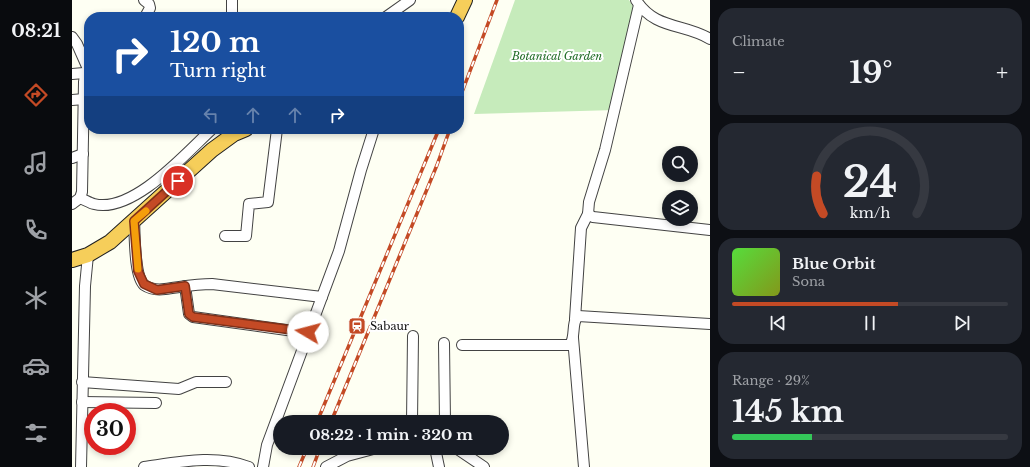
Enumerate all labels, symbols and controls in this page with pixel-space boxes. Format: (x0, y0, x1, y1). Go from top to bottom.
text: 08:21 (11, 20, 61, 42)
text: 120 m (170, 25, 260, 60)
icon: right (104, 28, 156, 80)
text: Climate (732, 33, 785, 50)
park label: Botanical Garden (511, 49, 602, 63)
text: 19° (849, 54, 893, 91)
text: − (732, 59, 746, 86)
text: + (996, 59, 1008, 86)
text: Turn right (170, 60, 266, 82)
icon: directions (22, 81, 50, 109)
icon: left (200, 104, 222, 126)
icon: ahead (242, 104, 264, 126)
icon: ahead (284, 104, 306, 126)
icon: right (326, 104, 348, 126)
map controls (662, 146, 698, 226)
button: search (662, 146, 698, 182)
icon: music (22, 149, 50, 177)
text: 24 (843, 157, 897, 208)
pin (161, 164, 195, 198)
icon: arrive (167, 170, 189, 192)
button: layers (662, 190, 698, 226)
text: km/h (850, 204, 890, 222)
icon: phone (22, 216, 50, 244)
text: Blue Orbit (792, 254, 875, 273)
text: Sona (792, 273, 825, 290)
icon: climate (22, 284, 50, 312)
position arrow (287, 311, 329, 353)
icon: previous (767, 312, 789, 334)
icon: pause (859, 312, 881, 334)
icon: next (951, 312, 973, 334)
station icon: Sabaur (347, 316, 367, 336)
place label: Sabaur (370, 319, 410, 333)
icon: car (22, 352, 50, 380)
text: Range · 29% (732, 372, 810, 389)
text: 145 km (732, 393, 844, 430)
speed limit sign: 30 (84, 403, 136, 455)
icon: filters (22, 419, 50, 447)
text: 08:22 · 1 min · 320 m (309, 425, 473, 444)

